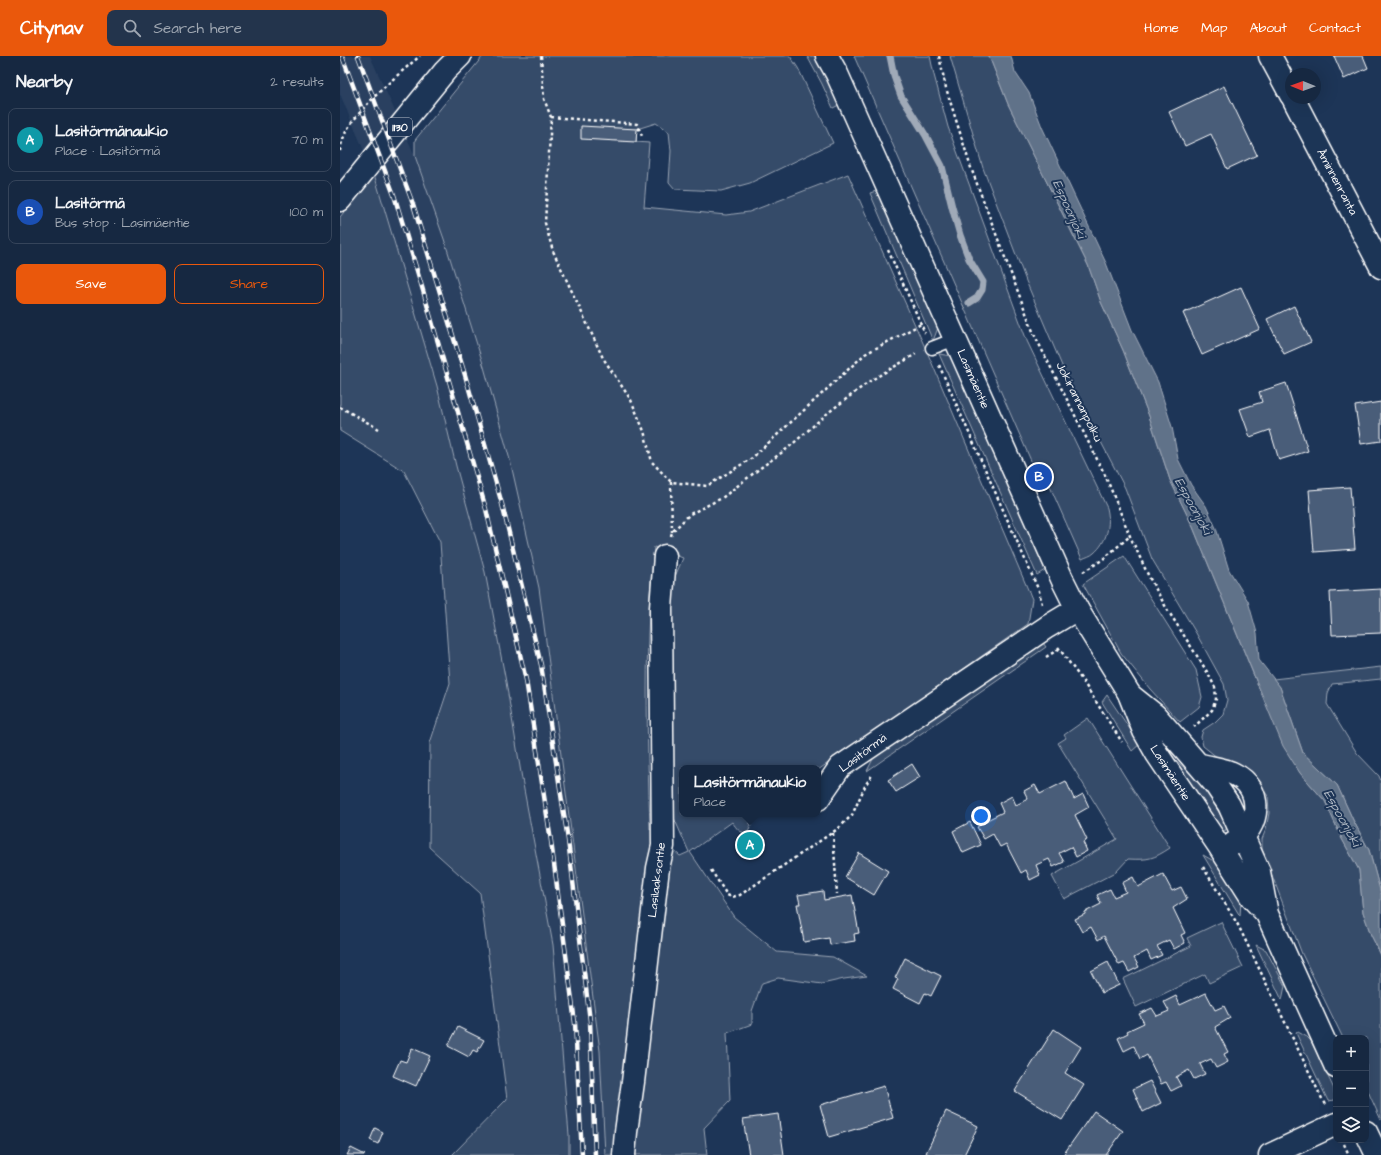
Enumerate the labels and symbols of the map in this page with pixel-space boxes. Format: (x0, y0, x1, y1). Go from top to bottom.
north arrow (1285, 68, 1321, 104)
road number: 1130 (388, 118, 412, 136)
street label: Åminnenranta (1312, 146, 1362, 218)
water label: Espoonjoki (1048, 177, 1091, 243)
street label: Lasimäentie (952, 347, 994, 412)
street label: Jokirannanpolku (1051, 359, 1107, 445)
pin: B (1026, 462, 1052, 492)
water label: Espoonjoki (1170, 474, 1217, 539)
street label: Lasitörmä (836, 729, 890, 777)
street label: Lasimäentie (1146, 742, 1195, 805)
water label: Espoonjoki (1319, 786, 1366, 851)
your location (971, 806, 991, 826)
pin: A (737, 830, 763, 860)
street label: Lasilaaksontie (644, 841, 670, 919)

